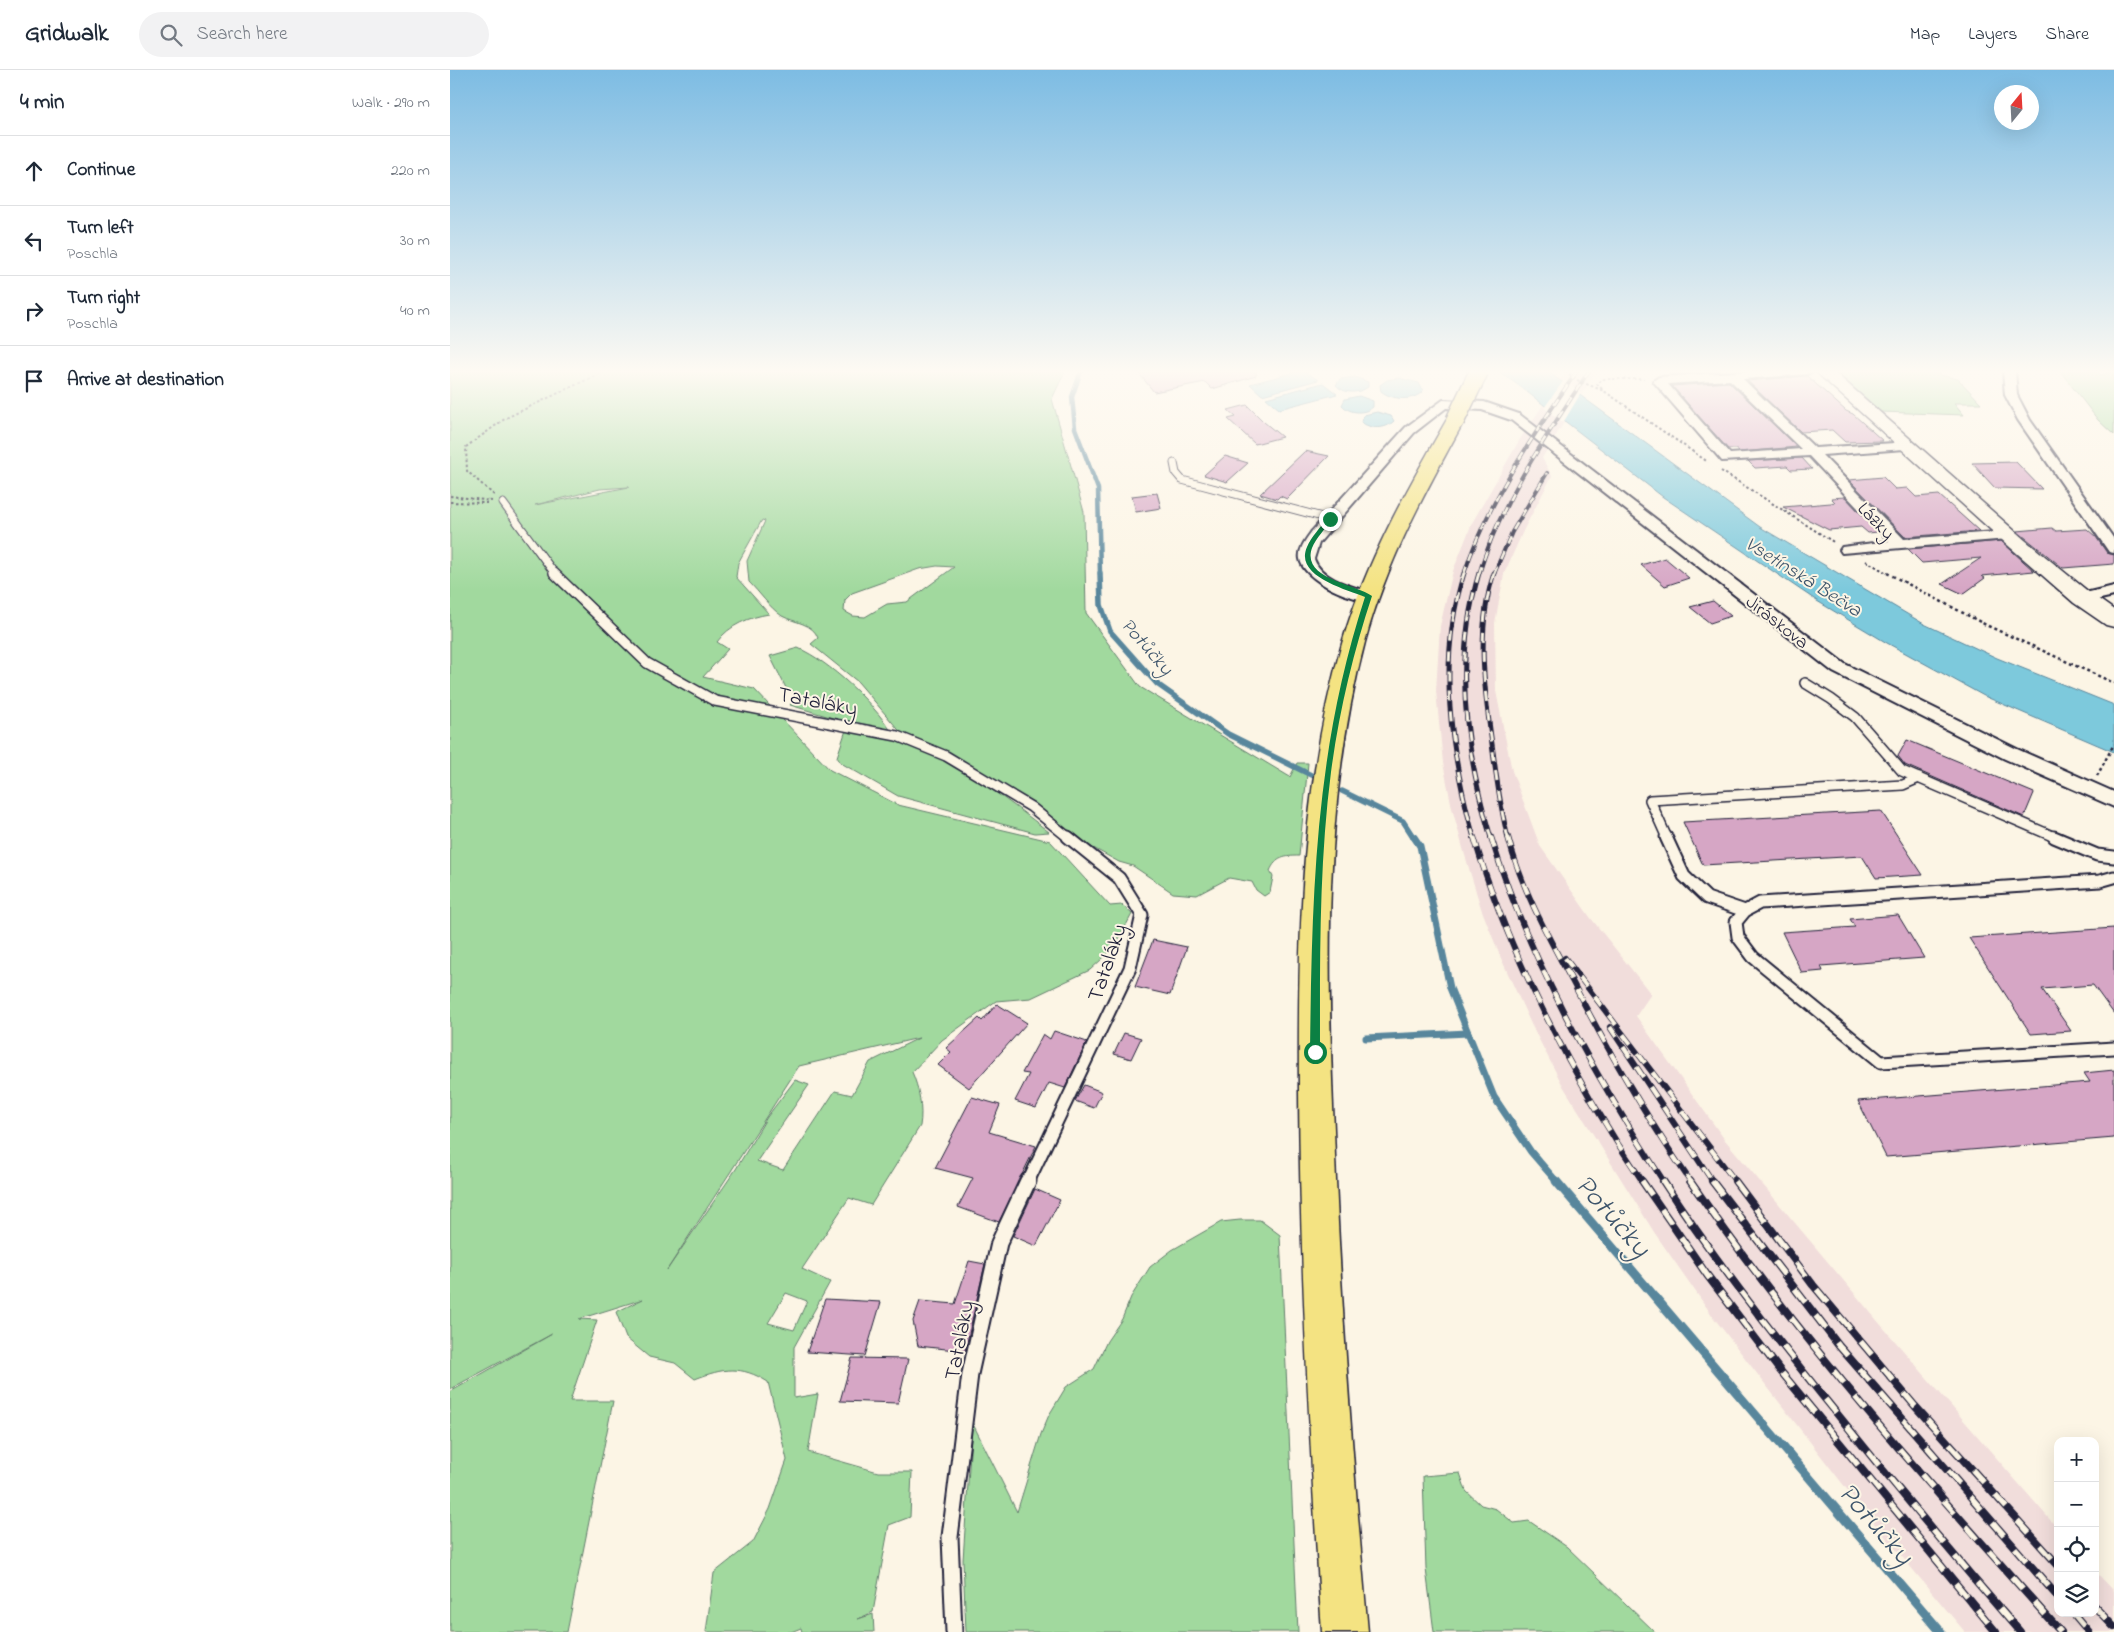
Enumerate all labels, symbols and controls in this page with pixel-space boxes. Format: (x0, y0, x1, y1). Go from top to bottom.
search box (139, 12, 489, 57)
text: Gridwalk (25, 17, 109, 52)
icon: search (157, 21, 185, 49)
text: Search here (197, 21, 288, 48)
text: Map (1910, 22, 1940, 48)
text: Layers (1968, 22, 2018, 48)
text: Share (2046, 22, 2089, 48)
north arrow (1994, 85, 2039, 130)
text: 4 min (20, 88, 64, 118)
text: Walk · 290 m (352, 91, 430, 115)
icon: ahead (20, 157, 48, 185)
text: Continue (67, 157, 135, 184)
text: 220 m (391, 159, 430, 183)
text: Turn left (67, 215, 134, 242)
icon: left (20, 227, 48, 255)
text: 30 m (400, 229, 430, 253)
text: Poschla (67, 242, 118, 266)
text: Turn right (67, 285, 140, 312)
icon: right (20, 297, 48, 325)
text: 40 m (400, 299, 430, 323)
text: Poschla (67, 312, 118, 336)
icon: arrive (20, 367, 48, 395)
text: Arrive at destination (67, 367, 224, 394)
street label: Lázky (1850, 497, 1900, 547)
route end (1319, 508, 1342, 531)
water label: Vsetínská Bečva (1739, 531, 1868, 626)
street label: Jiráskova (1739, 590, 1814, 656)
water label: Potůčky (1113, 613, 1180, 683)
street label: Tataláky (775, 680, 860, 727)
street label: Tataláky (1081, 920, 1138, 1007)
route start (1304, 1041, 1327, 1064)
water label: Potůčky (1564, 1166, 1660, 1268)
street label: Tataláky (938, 1298, 985, 1383)
map controls (2054, 1437, 2099, 1617)
button: + (2054, 1437, 2099, 1482)
water label: Potůčky (1827, 1474, 1923, 1576)
button: − (2054, 1482, 2099, 1527)
button: locate (2054, 1527, 2099, 1572)
button: layers (2054, 1572, 2099, 1617)

